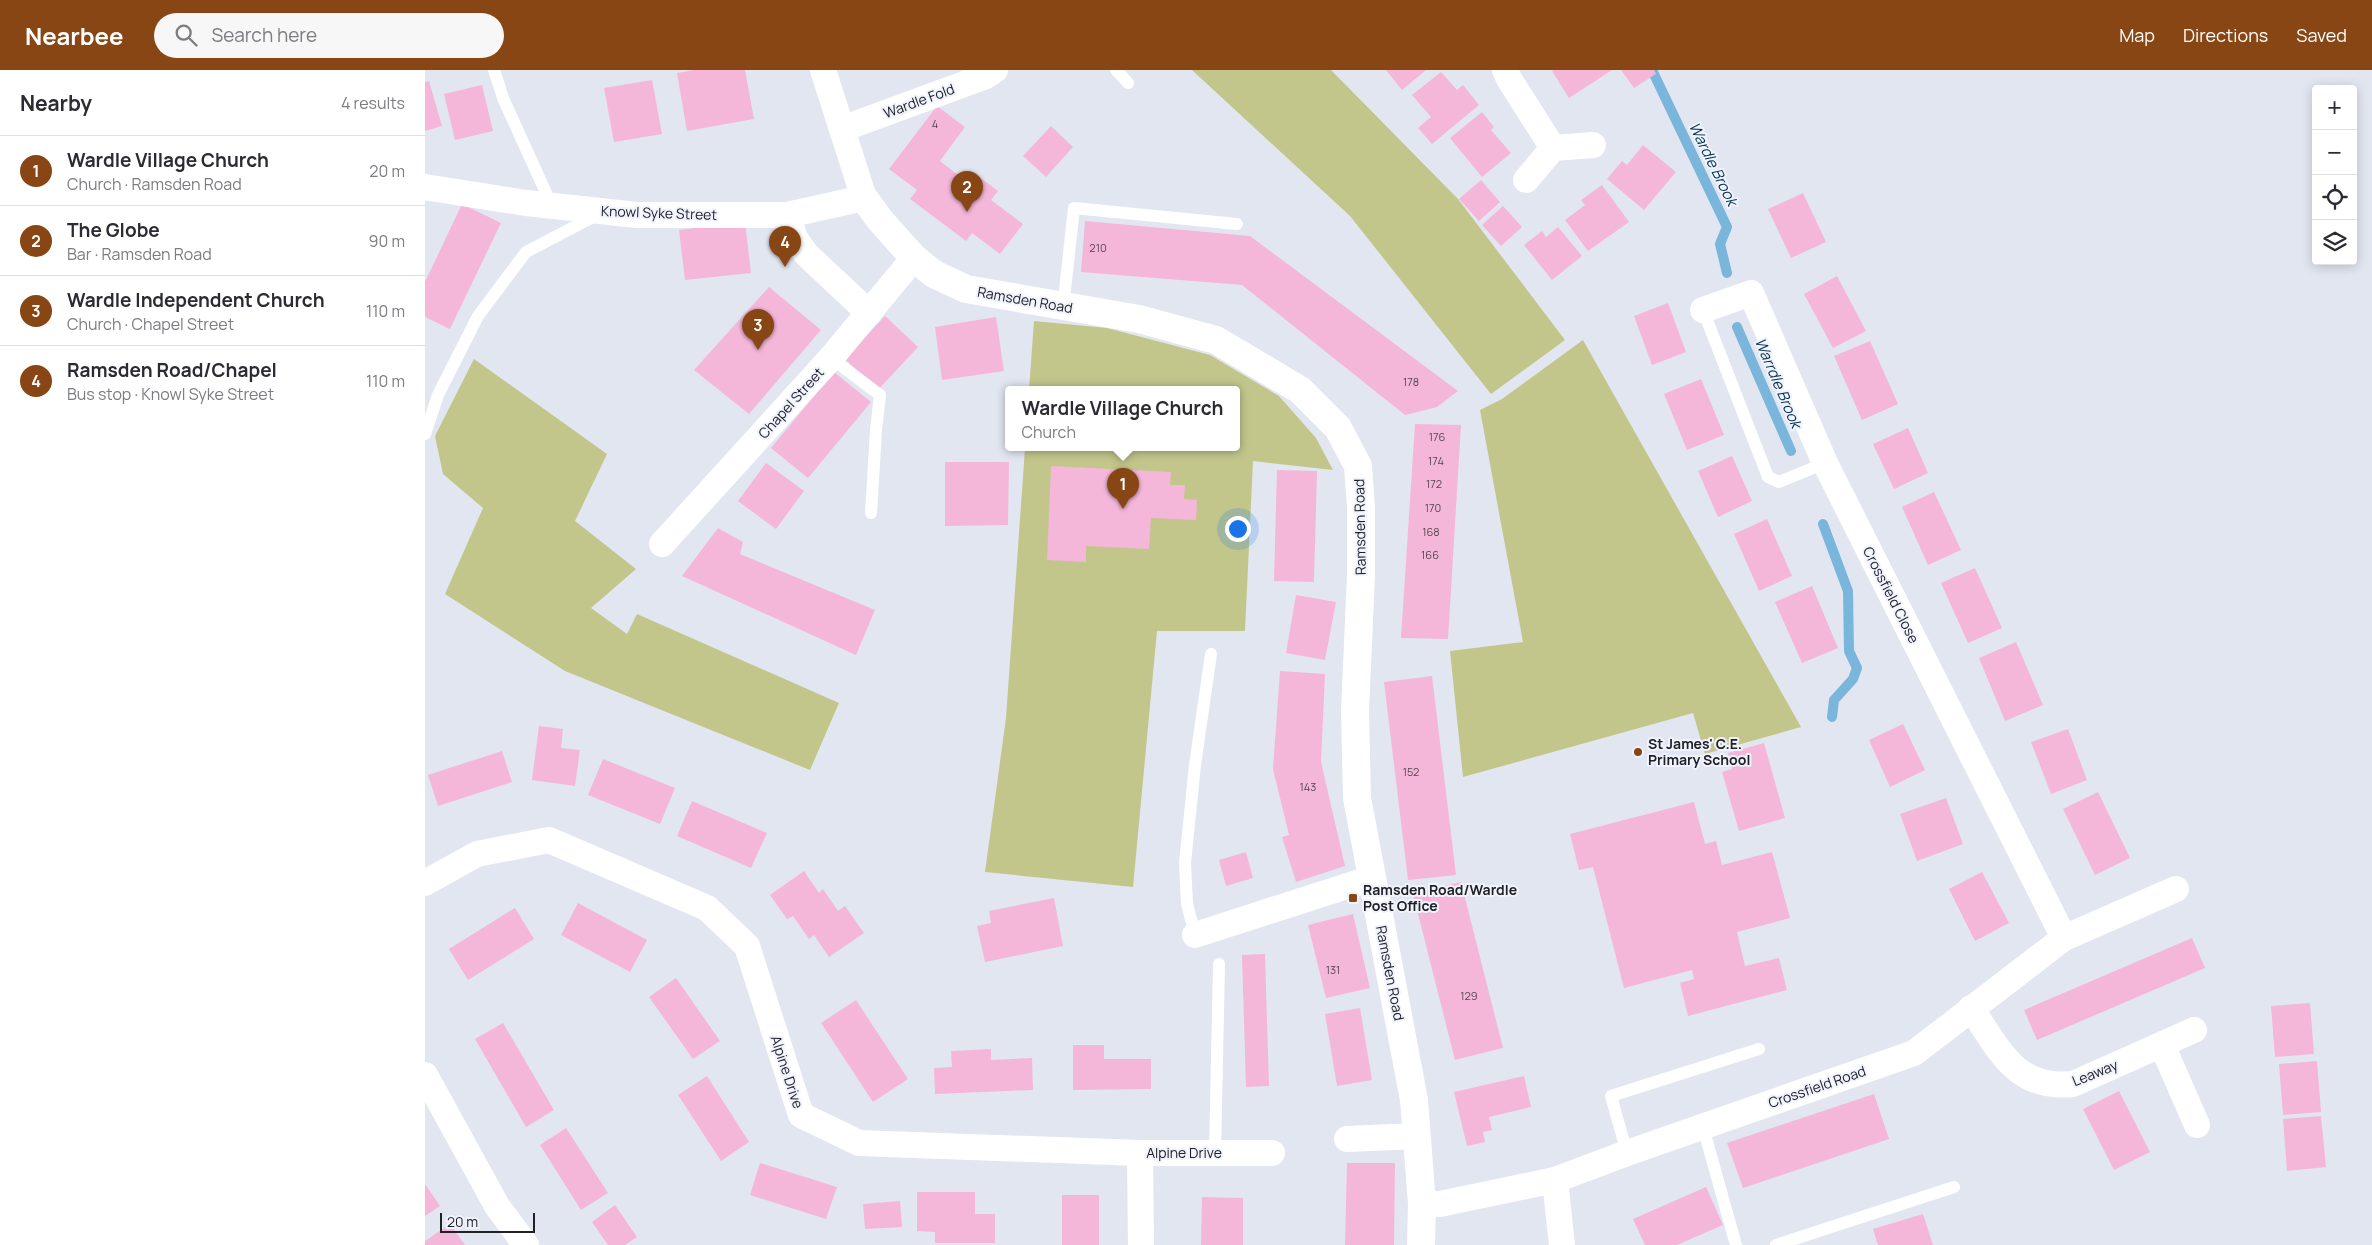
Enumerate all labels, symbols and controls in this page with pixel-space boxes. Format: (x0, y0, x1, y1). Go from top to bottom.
search box (154, 13, 504, 58)
text: Nearbee (25, 19, 124, 52)
icon: search (172, 21, 200, 49)
text: Search here (212, 22, 317, 48)
text: Map (2119, 23, 2155, 47)
text: Directions (2183, 23, 2268, 47)
text: Saved (2296, 23, 2347, 47)
street label: Wardle Fold (881, 79, 957, 122)
map controls (2312, 85, 2357, 265)
button: + (2312, 85, 2357, 130)
text: Nearby (20, 89, 92, 117)
text: 4 results (341, 92, 405, 114)
house number: 4 (932, 116, 938, 131)
water label: Wardle Brook (1684, 118, 1744, 211)
button: − (2312, 130, 2357, 175)
text: Wardle Village Church (67, 147, 269, 173)
text: 1 (32, 160, 40, 182)
text: 20 m (369, 160, 405, 182)
pin: 2 (951, 171, 983, 212)
text: Church · Ramsden Road (67, 173, 242, 195)
button: locate (2312, 175, 2357, 220)
street label: Knowl Syke Street (601, 201, 718, 224)
text: The Globe (67, 217, 160, 243)
button: layers (2312, 220, 2357, 265)
pin: 4 (769, 226, 801, 267)
text: 2 (31, 230, 41, 252)
text: 90 m (369, 230, 405, 252)
house number: 210 (1089, 240, 1107, 255)
text: Bar · Ramsden Road (67, 243, 212, 265)
street label: Ramsden Road (976, 282, 1074, 317)
text: Wardle Independent Church (67, 287, 325, 313)
text: 3 (31, 300, 41, 322)
text: 110 m (366, 300, 405, 322)
pin: 3 (742, 309, 774, 350)
text: Church · Chapel Street (67, 313, 234, 335)
water label: Warrdle Brook (1750, 334, 1808, 434)
text: Ramsden Road/Chapel (67, 357, 277, 383)
street label: Chapel Street (754, 363, 828, 442)
text: 4 (31, 370, 41, 392)
text: 110 m (366, 370, 405, 392)
house number: 178 (1403, 374, 1419, 389)
text: Bus stop · Knowl Syke Street (67, 383, 274, 405)
popup (1005, 386, 1240, 451)
text: Wardle Village Church (1022, 395, 1223, 421)
text: Church (1022, 421, 1076, 443)
house number: 176 (1429, 429, 1445, 444)
house number: 174 (1428, 453, 1444, 468)
pin: 1 (1107, 468, 1139, 509)
house number: 172 (1426, 476, 1442, 491)
street label: Ramsden Road (1349, 479, 1370, 575)
house number: 170 (1425, 500, 1441, 515)
your location (1225, 516, 1251, 542)
house number: 168 (1422, 524, 1440, 539)
street label: Crossfield Close (1859, 543, 1924, 646)
house number: 166 (1421, 547, 1439, 562)
place label: St James' C.E. Primary School (1648, 734, 1750, 769)
marker: St James' C.E. Primary School (1632, 746, 1644, 758)
house number: 152 (1403, 764, 1419, 779)
house number: 143 (1300, 779, 1316, 794)
place label: Ramsden Road/Wardle Post Office (1363, 880, 1517, 915)
marker: Ramsden Road/Wardle Post Office (1347, 892, 1359, 904)
street label: Ramsden Road (1372, 924, 1409, 1022)
house number: 131 (1326, 962, 1340, 977)
house number: 129 (1460, 988, 1478, 1003)
street label: Alpine Drive (767, 1033, 808, 1111)
street label: Leaway (2069, 1055, 2121, 1090)
street label: Crossfield Road (1766, 1061, 1868, 1112)
street label: Alpine Drive (1146, 1143, 1222, 1162)
scale bar (440, 1210, 535, 1233)
text: 20 m (447, 1212, 478, 1231)

